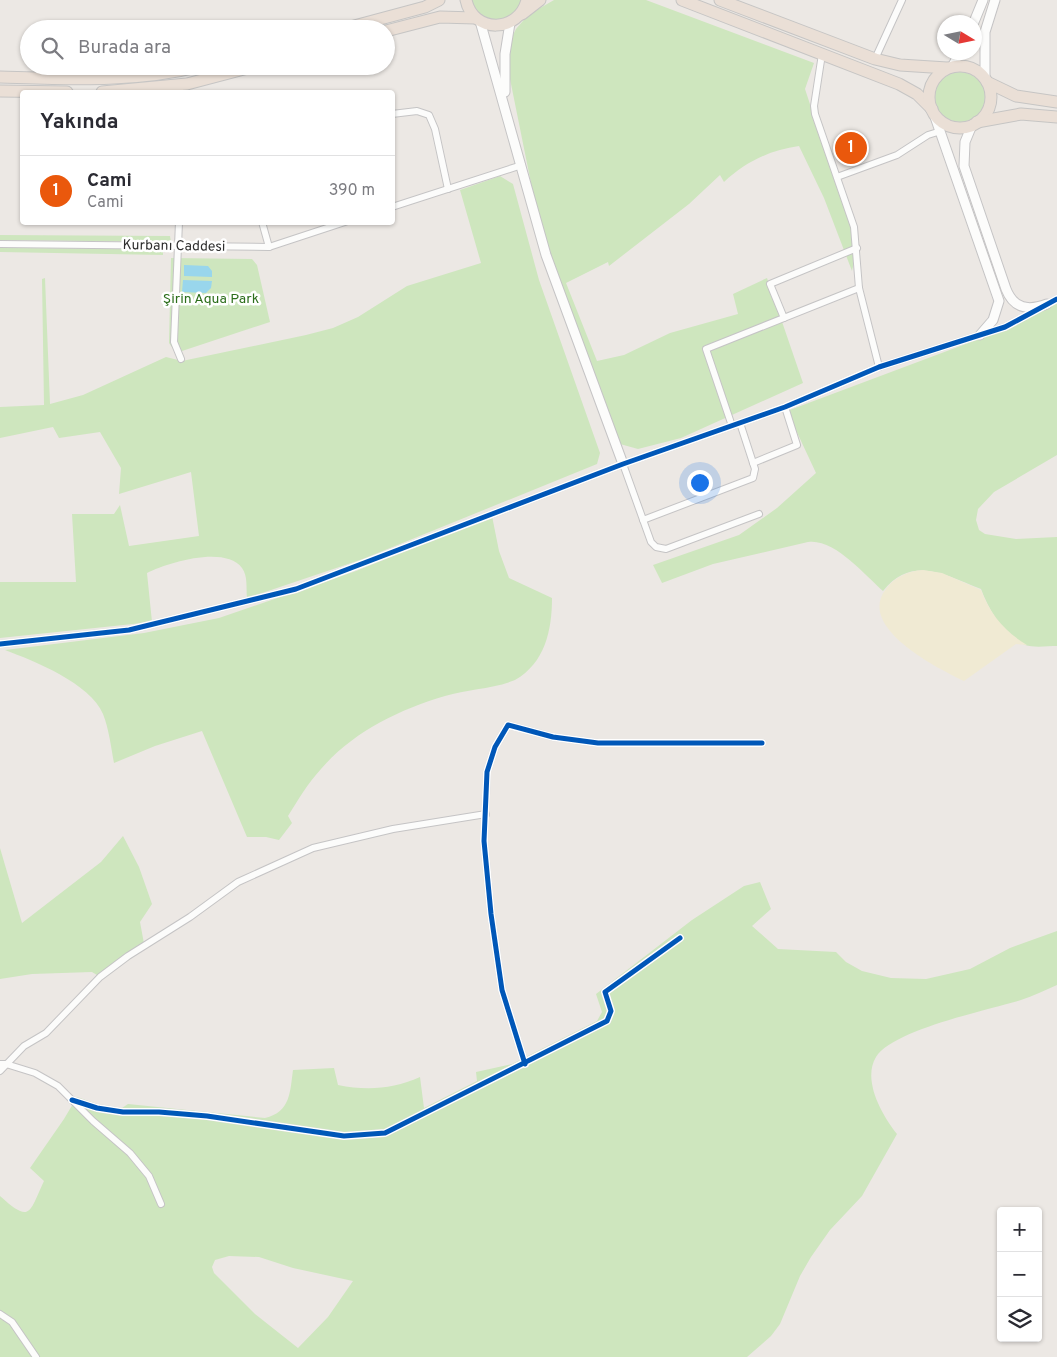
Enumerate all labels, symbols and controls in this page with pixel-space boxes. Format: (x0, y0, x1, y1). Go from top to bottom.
north arrow (937, 15, 982, 60)
search box (20, 20, 395, 75)
icon: search (38, 34, 66, 62)
text: Burada ara (78, 36, 171, 60)
text: Yakında (40, 109, 119, 136)
pin: 1 (835, 129, 867, 167)
text: Cami (87, 169, 132, 193)
text: 1 (53, 181, 59, 201)
text: 390 m (329, 181, 375, 201)
text: Cami (87, 193, 124, 213)
street label: Kurbanı Caddesi (122, 237, 226, 256)
park label: Şirin Aqua Park (163, 291, 259, 308)
your location (687, 470, 713, 496)
map controls (997, 1207, 1042, 1342)
button: + (997, 1207, 1042, 1252)
button: − (997, 1252, 1042, 1297)
button: layers (997, 1297, 1042, 1342)

